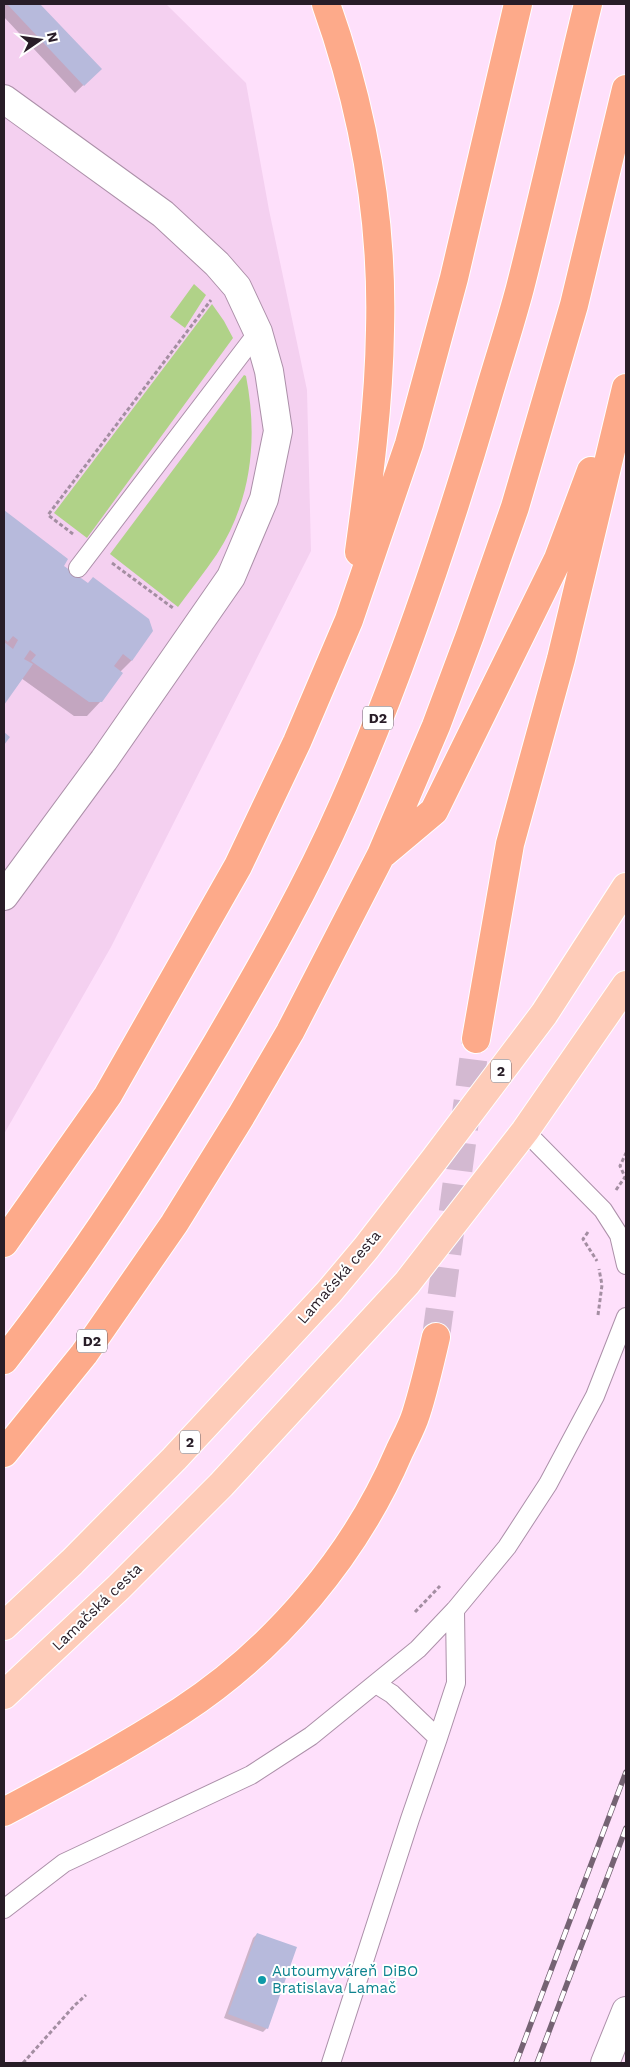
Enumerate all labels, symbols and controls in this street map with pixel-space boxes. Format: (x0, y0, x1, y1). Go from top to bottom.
north arrow (15, 15, 65, 65)
text: N (44, 30, 62, 44)
road number: D2 (363, 706, 393, 730)
road number: 2 (491, 1060, 511, 1082)
street label: Lamačská cesta (294, 1226, 385, 1327)
road number: D2 (77, 1330, 107, 1352)
road number: 2 (180, 1430, 200, 1454)
street label: Lamačská cesta (48, 1559, 146, 1654)
place label: Autoumyváreň DiBO Bratislava Lamač (272, 1962, 418, 1997)
marker: Autoumyváreň DiBO Bratislava Lamač (256, 1974, 268, 1986)

